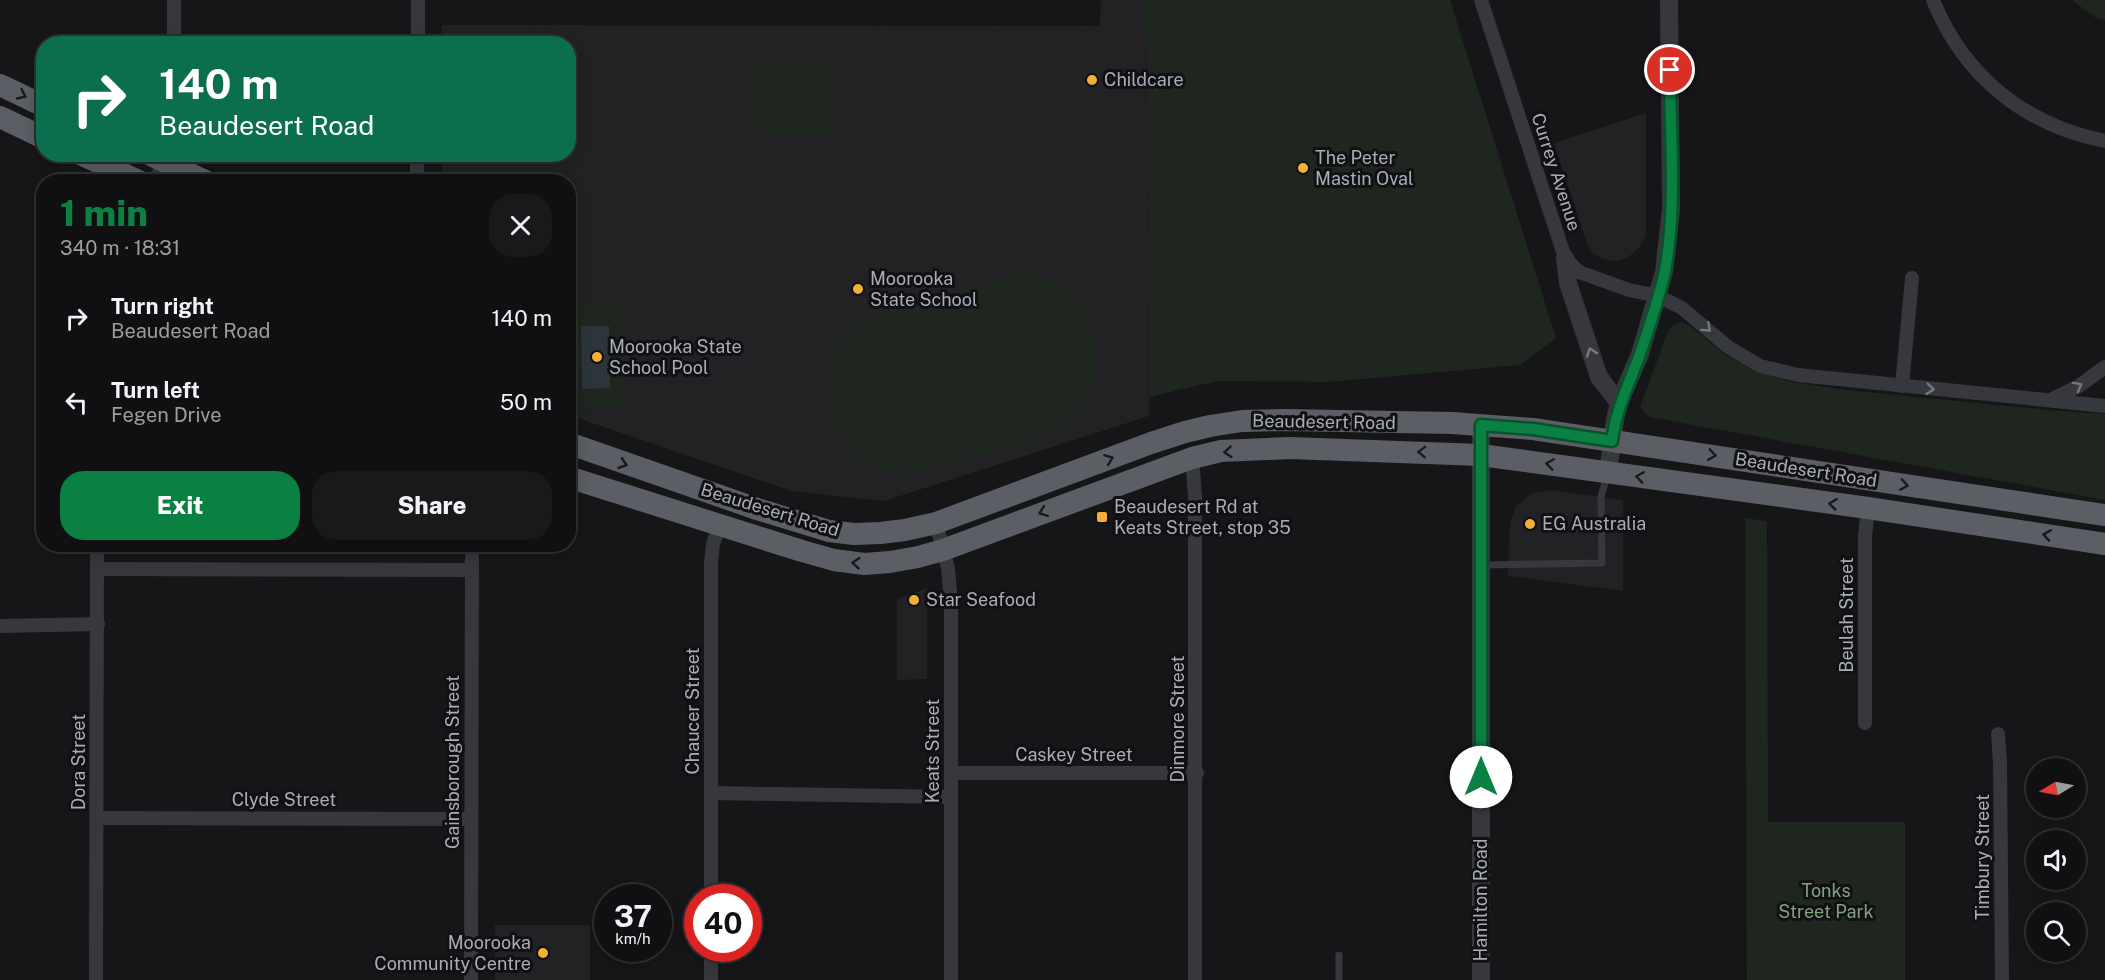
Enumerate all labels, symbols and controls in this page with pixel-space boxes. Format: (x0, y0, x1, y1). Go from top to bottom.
pin (1644, 44, 1695, 95)
icon: arrive (1653, 53, 1686, 86)
text: 140 m (159, 59, 279, 108)
icon: right (60, 60, 138, 138)
place label: Childcare (1104, 69, 1184, 90)
marker: Childcare (1085, 73, 1099, 87)
one-way arrow (15, 88, 26, 100)
text: Beaudesert Road (159, 109, 374, 141)
street label: Currey Avenue (1528, 110, 1585, 233)
place label: The Peter Mastin Oval (1315, 147, 1413, 189)
marker: The Peter Mastin Oval (1296, 161, 1310, 175)
text: 1 min (60, 192, 148, 234)
button: close (489, 194, 552, 257)
text: 340 m · 18:31 (60, 236, 180, 260)
place label: Moorooka State School (870, 268, 977, 310)
marker: Moorooka State School (851, 282, 865, 296)
text: Turn right (111, 293, 214, 319)
icon: right (60, 302, 93, 335)
text: 140 m (491, 305, 552, 331)
text: Beaudesert Road (111, 319, 271, 343)
one-way arrow (1700, 321, 1711, 332)
place label: Moorooka State School Pool (609, 336, 742, 378)
one-way arrow (1586, 347, 1599, 358)
marker: Moorooka State School Pool (590, 350, 604, 364)
text: Turn left (111, 377, 200, 403)
one-way arrow (1925, 382, 1934, 395)
one-way arrow (2072, 382, 2082, 393)
icon: left (60, 386, 93, 419)
text: 50 m (500, 389, 552, 415)
text: Fegen Drive (111, 403, 222, 427)
street label: Beaudesert Road (1252, 410, 1396, 433)
one-way arrow (1223, 445, 1232, 458)
one-way arrow (1418, 446, 1427, 458)
street label: Beaudesert Road (1734, 448, 1879, 491)
one-way arrow (1707, 449, 1716, 461)
one-way arrow (1103, 454, 1113, 467)
one-way arrow (617, 456, 628, 469)
one-way arrow (1545, 459, 1554, 471)
button: Exit (60, 471, 300, 540)
button: Share (312, 471, 552, 540)
one-way arrow (1636, 472, 1645, 484)
street label: Beaudesert Road (698, 478, 842, 541)
one-way arrow (1900, 478, 1909, 490)
place label: Beaudesert Rd at Keats Street, stop 35 (1114, 496, 1291, 538)
one-way arrow (1829, 498, 1838, 511)
one-way arrow (1038, 505, 1049, 518)
marker: Beaudesert Rd at Keats Street, stop 35 (1095, 510, 1109, 524)
place label: EG Australia (1542, 513, 1646, 534)
marker: EG Australia (1523, 517, 1537, 531)
one-way arrow (2043, 529, 2053, 542)
one-way arrow (852, 557, 861, 570)
street label: Beulah Street (1836, 557, 1857, 673)
place label: Star Seafood (926, 589, 1036, 610)
marker: Star Seafood (907, 593, 921, 607)
street label: Chaucer Street (682, 647, 703, 775)
street label: Dinmore Street (1167, 655, 1188, 783)
street label: Gainsborough Street (442, 675, 463, 849)
street label: Keats Street (922, 699, 943, 803)
street label: Dora Street (68, 714, 89, 810)
street label: Caskey Street (1015, 744, 1133, 765)
position arrow (1449, 745, 1513, 809)
north arrow (2026, 758, 2086, 818)
map controls (2026, 758, 2086, 962)
street label: Clyde Street (232, 789, 336, 810)
street label: Timbury Street (1972, 794, 1993, 920)
button: sound (2026, 830, 2086, 890)
street label: Hamilton Road (1470, 839, 1491, 961)
park label: Tonks Street Park (1778, 880, 1874, 922)
speed limit sign: 40 (684, 884, 762, 962)
text: 37 (614, 898, 652, 934)
button: search (2026, 902, 2086, 962)
text: km/h (615, 930, 651, 947)
place label: Moorooka Community Centre (374, 932, 531, 974)
marker: Moorooka Community Centre (536, 946, 550, 960)

